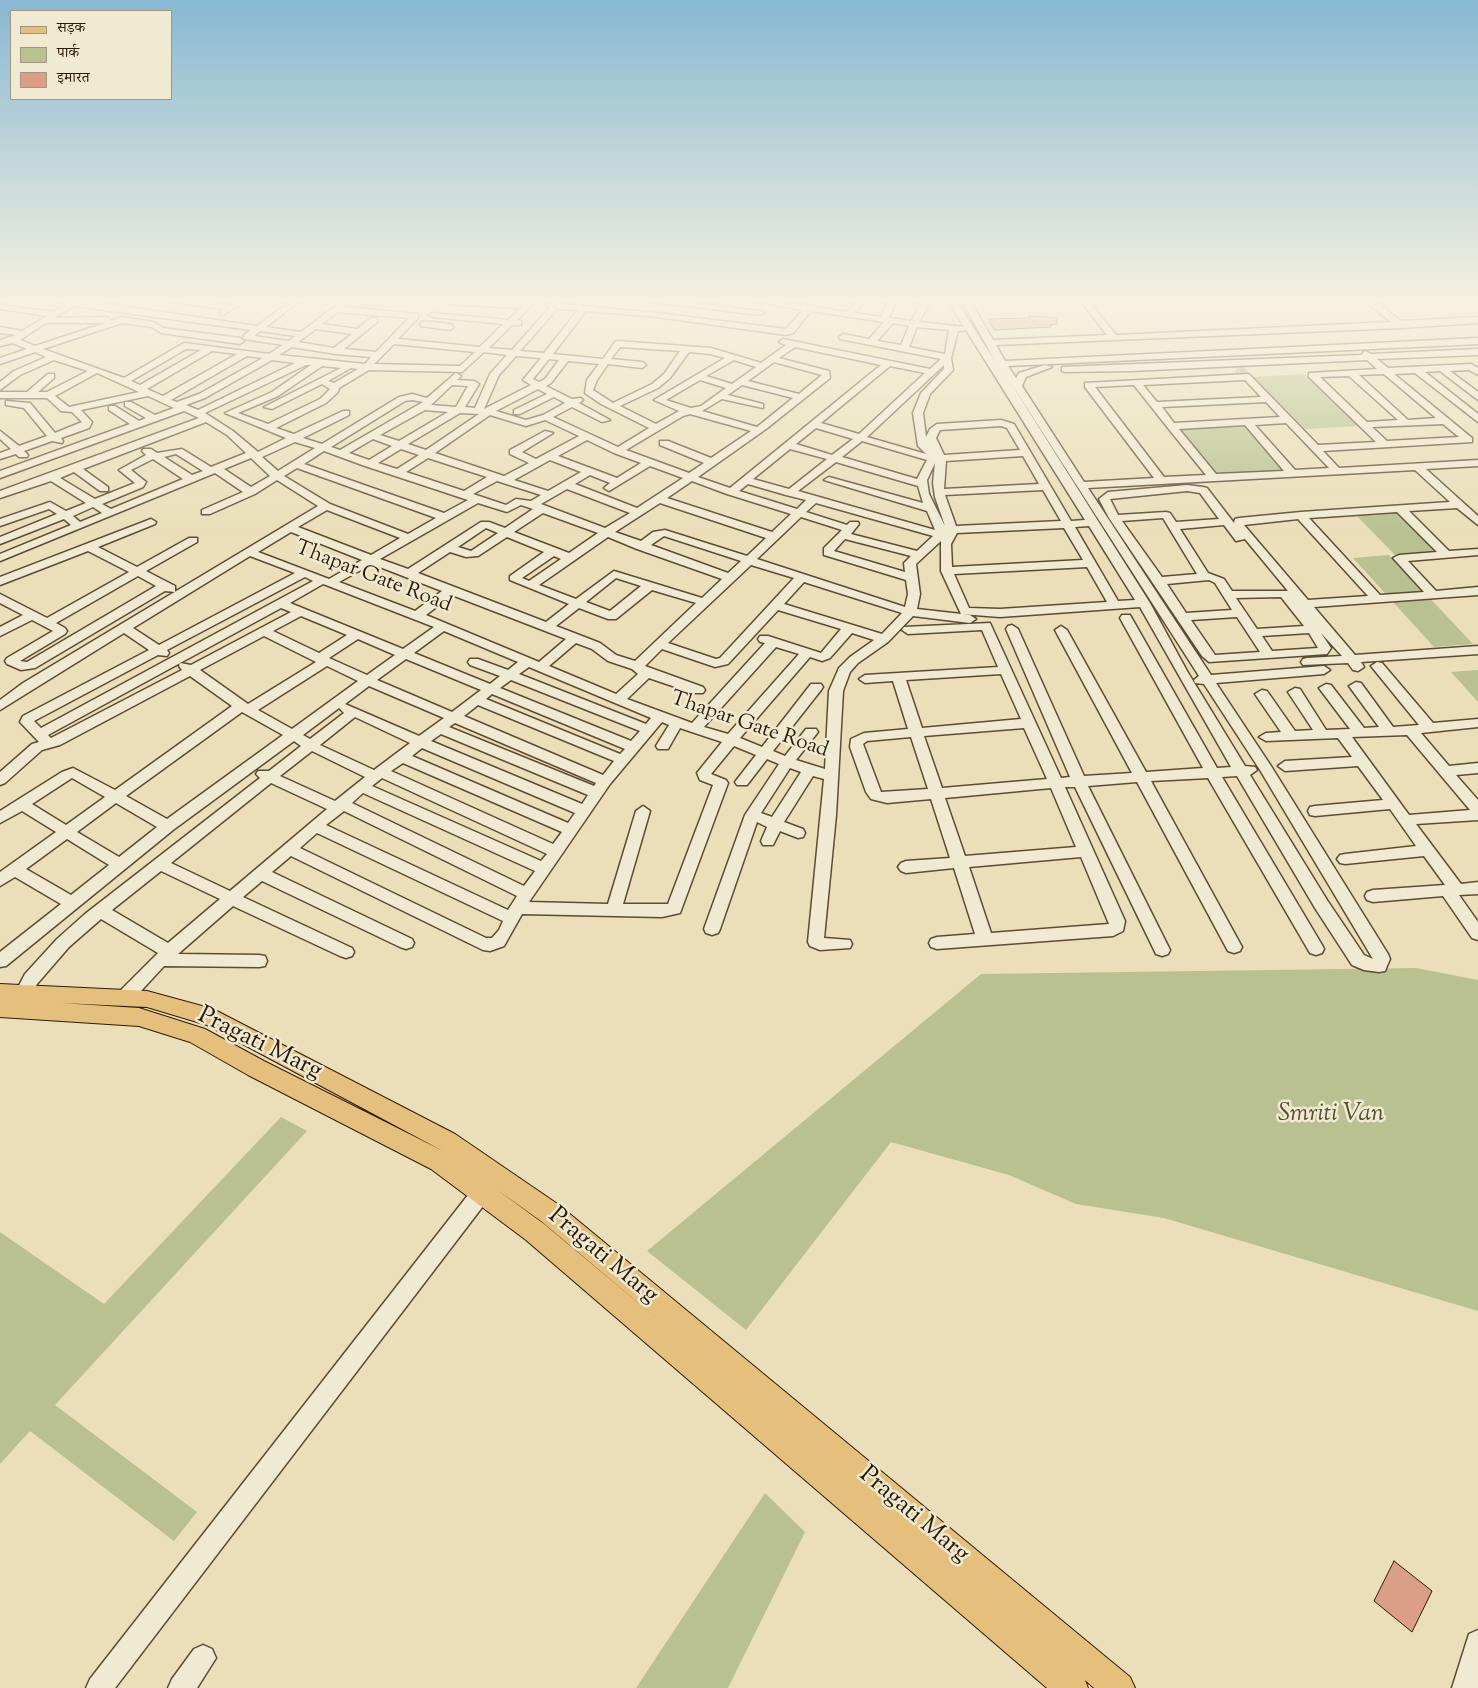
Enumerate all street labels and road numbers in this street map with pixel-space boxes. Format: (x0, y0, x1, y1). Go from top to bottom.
street label: Thapar Gate Road (291, 537, 455, 619)
street label: Thapar Gate Road (667, 687, 831, 765)
street label: Pragati Marg (192, 1002, 326, 1088)
street label: Pragati Marg (541, 1202, 663, 1312)
street label: Pragati Marg (852, 1461, 974, 1571)

